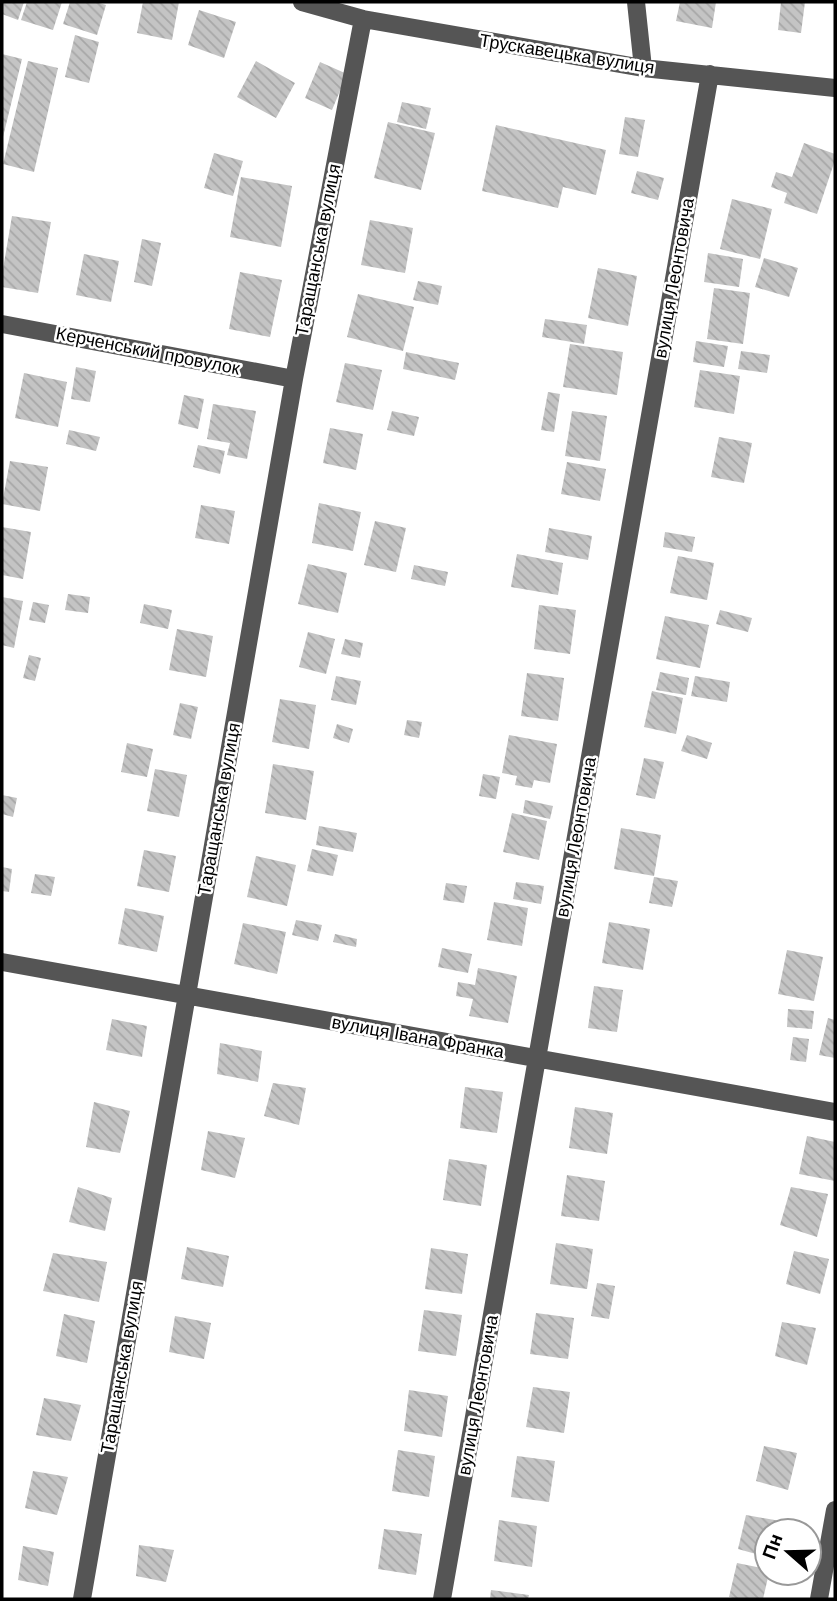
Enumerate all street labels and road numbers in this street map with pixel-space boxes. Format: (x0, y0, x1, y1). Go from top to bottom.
street label: Трускавецька вулиця (478, 30, 656, 78)
street label: Таращанська вулиця (291, 162, 345, 338)
street label: вулиця Леонтовича (650, 195, 698, 360)
street label: Керченський провулок (54, 323, 242, 379)
street label: Таращанська вулиця (194, 721, 244, 897)
street label: вулиця Леонтовича (552, 754, 600, 919)
street label: вулиця Івана Франка (330, 1012, 507, 1062)
street label: Таращанська вулиця (97, 1279, 147, 1455)
street label: вулиця Леонтовича (454, 1312, 502, 1477)

